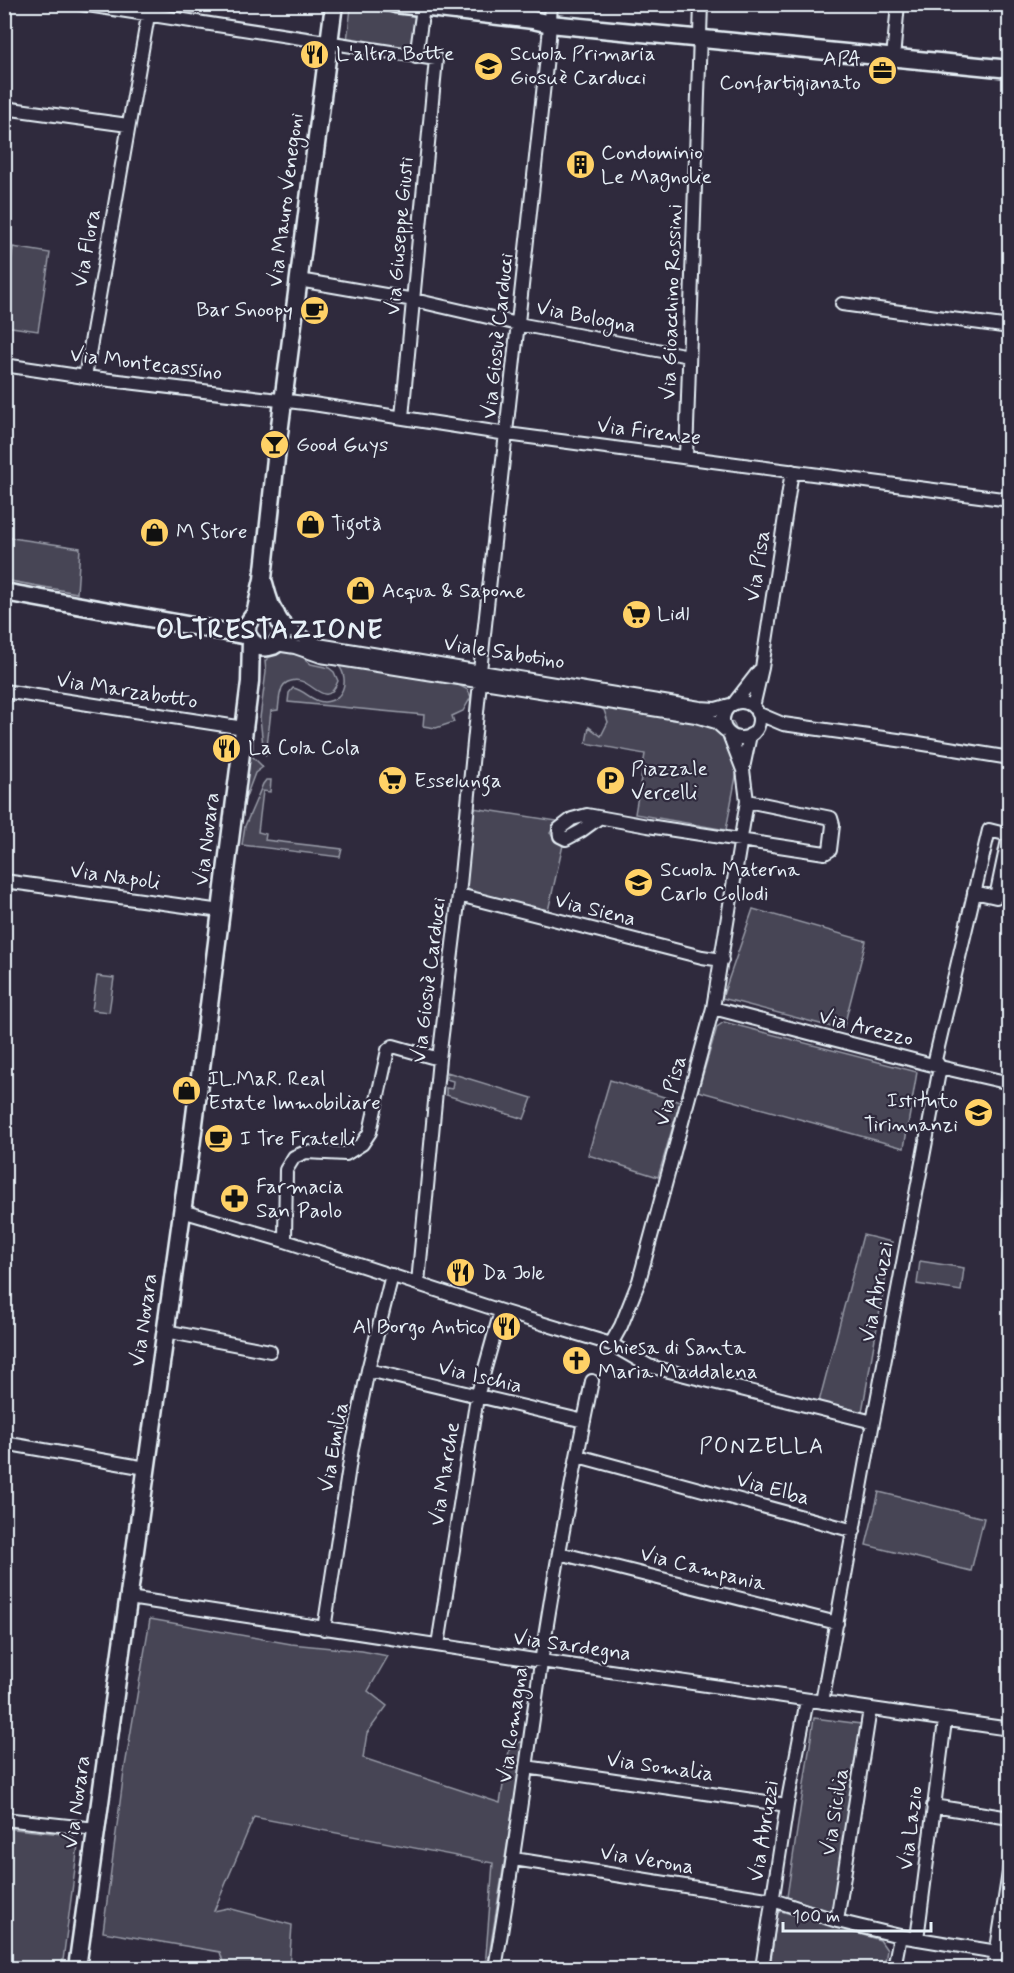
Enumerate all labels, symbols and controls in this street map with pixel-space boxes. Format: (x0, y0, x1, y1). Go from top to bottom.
restaurant icon: L'altra Botte (299, 38, 331, 70)
place label: L'altra Botte (336, 40, 454, 68)
place label: Scuola Primaria Giosuè Carducci (510, 40, 656, 92)
place label: APA Confartigianato (719, 45, 861, 97)
school or university icon: Scuola Primaria Giosuè Carducci (473, 50, 505, 82)
office icon: APA Confartigianato (866, 55, 898, 87)
street label: Via Mauro Venegoni (261, 111, 312, 289)
place label: Condominio Le Magnolie (601, 139, 712, 192)
building icon: Condominio Le Magnolie (564, 149, 596, 181)
street label: Via Giuseppe Giusti (379, 155, 421, 317)
street label: Via Gioacchino Rossini (655, 203, 689, 401)
street label: Via Flora (66, 207, 108, 289)
street label: Via Giosuè Carducci (475, 251, 521, 420)
cafe icon: Bar Snoopy (298, 294, 330, 326)
street label: Via Bologna (534, 294, 638, 341)
place label: Bar Snoopy (196, 296, 293, 324)
street label: Via Montecassino (68, 341, 224, 387)
street label: Via Firenze (595, 412, 703, 452)
bar icon: Good Guys (259, 429, 291, 461)
place label: Good Guys (296, 431, 388, 459)
shop icon: Tigotà (294, 508, 326, 540)
place label: Tigotà (331, 510, 382, 540)
shop icon: M Store (139, 516, 171, 548)
place label: M Store (176, 518, 247, 546)
street label: Via Pisa (739, 528, 777, 604)
shop icon: Acqua & Sapone (345, 575, 377, 607)
place label: Acqua & Sapone (382, 577, 526, 605)
supermarket icon: Lidl (620, 598, 652, 630)
place label: Lidl (657, 600, 689, 628)
district label: OLTRESTAZIONE (156, 613, 384, 648)
street label: Viale Sabotino (441, 630, 567, 676)
street label: Via Marzabotto (54, 666, 200, 716)
restaurant icon: La Cola Cola (211, 732, 243, 764)
place label: La Cola Cola (248, 734, 360, 762)
place label: Piazzale Vercelli (631, 755, 708, 807)
supermarket icon: Esselunga (377, 765, 409, 797)
parking icon: Piazzale Vercelli (594, 765, 626, 797)
place label: Esselunga (414, 767, 502, 797)
street label: Via Novara (187, 791, 227, 887)
place label: Scuola Materna Carlo Collodi (660, 856, 800, 908)
street label: Via Napoli (68, 857, 162, 897)
school or university icon: Scuola Materna Carlo Collodi (623, 866, 655, 898)
street label: Via Siena (552, 886, 638, 934)
street label: Via Giosuè Carducci (405, 895, 453, 1064)
street label: Via Arezzo (816, 1003, 916, 1053)
street label: Via Pisa (648, 1053, 694, 1129)
place label: IL.MaR. Real Estate Immobiliare (208, 1065, 381, 1117)
shop icon: IL.MaR. Real Estate Immobiliare (171, 1075, 203, 1107)
place label: Istituto Tirinnanzi (864, 1087, 958, 1139)
school or university icon: Istituto Tirinnanzi (963, 1097, 995, 1129)
cafe icon: I Tre Fratelli (203, 1123, 235, 1155)
place label: I Tre Fratelli (240, 1125, 356, 1153)
place label: Farmacia San Paolo (256, 1173, 344, 1225)
pharmacy icon: Farmacia San Paolo (219, 1183, 251, 1215)
street label: Via Abruzzi (854, 1239, 900, 1345)
restaurant icon: Da Jole (445, 1257, 477, 1289)
place label: Da Jole (482, 1259, 545, 1287)
street label: Via Novara (124, 1271, 164, 1369)
restaurant icon: Al Borgo Antico (491, 1311, 523, 1343)
place label: Al Borgo Antico (352, 1313, 486, 1341)
place label: Chiesa di Santa Maria Maddalena (598, 1334, 758, 1386)
church icon: Chiesa di Santa Maria Maddalena (561, 1344, 593, 1376)
street label: Via Ischia (435, 1354, 525, 1400)
street label: Via Emilia (312, 1400, 356, 1494)
street label: Via Marche (423, 1420, 467, 1528)
district label: PONZELLA (699, 1433, 825, 1461)
street label: Via Elba (733, 1466, 813, 1512)
street label: Via Campania (637, 1540, 769, 1598)
street label: Via Sardegna (511, 1624, 633, 1668)
street label: Via Romagna (491, 1665, 536, 1785)
street label: Via Somalia (605, 1746, 715, 1788)
street label: Via Novara (57, 1753, 97, 1851)
street label: Via Sicilia (814, 1766, 856, 1858)
street label: Via Abruzzi (742, 1778, 786, 1884)
street label: Via Lazio (892, 1784, 930, 1872)
street label: Via Verona (598, 1839, 696, 1881)
scale bar (783, 1895, 932, 1933)
text: 100 m (792, 1905, 840, 1929)

